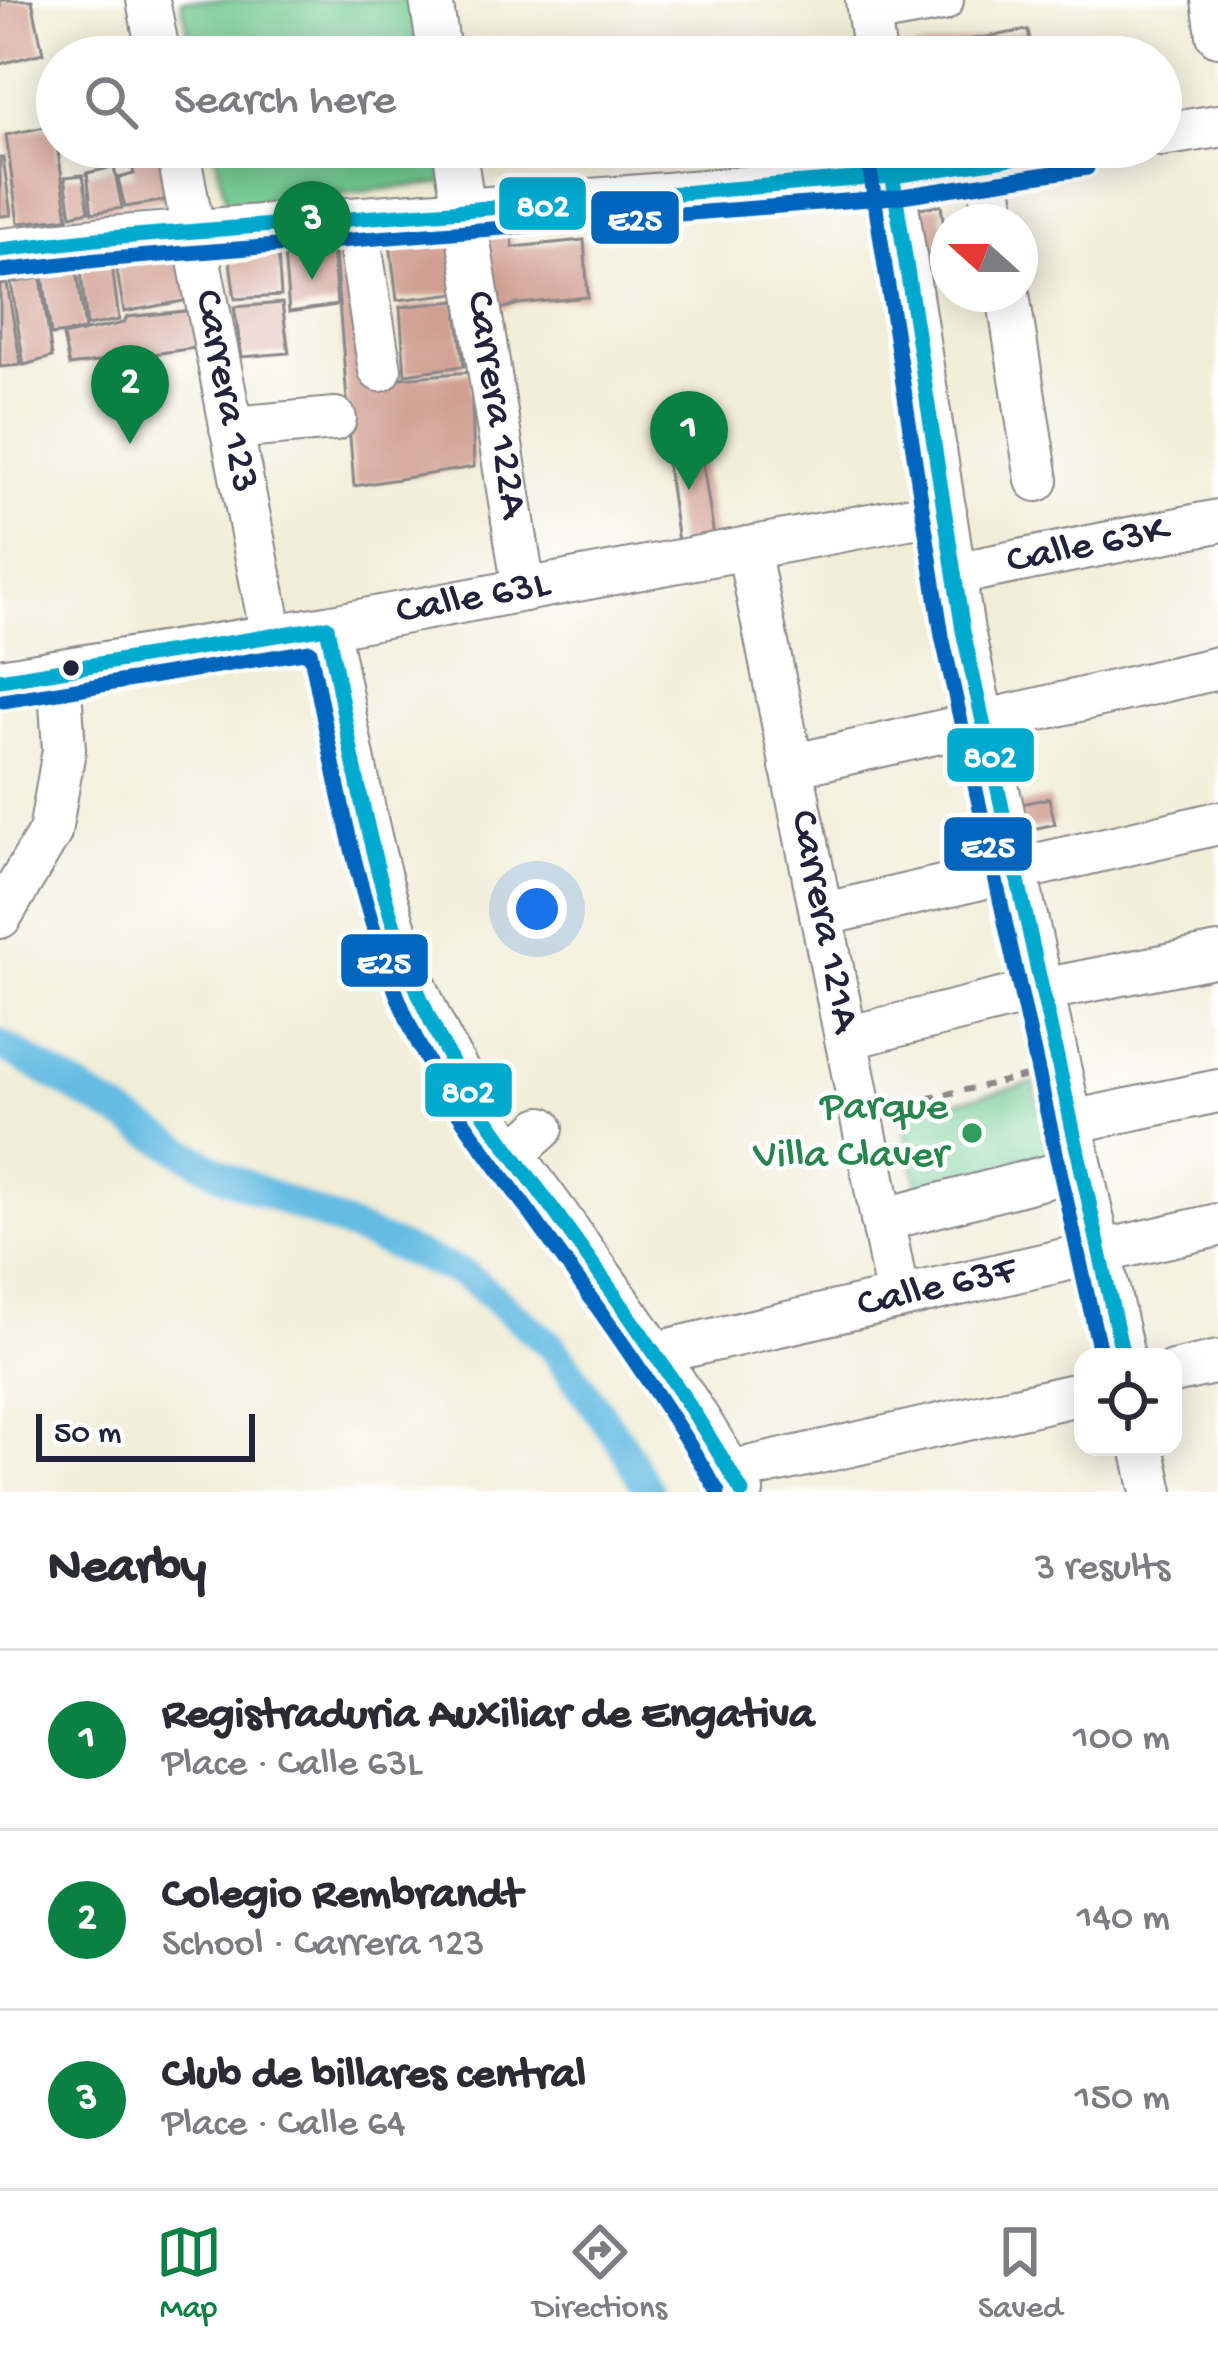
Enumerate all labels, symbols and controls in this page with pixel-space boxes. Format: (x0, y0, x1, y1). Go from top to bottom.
search box (36, 36, 1182, 168)
icon: search (78, 69, 144, 135)
text: Search here (174, 76, 396, 129)
line badge: 802 (497, 175, 588, 232)
pin: 3 (273, 181, 351, 280)
line badge: E25 (589, 189, 681, 246)
text: 802 (517, 190, 570, 228)
text: E25 (608, 204, 663, 242)
north arrow (930, 204, 1038, 312)
street label: Carrera 123 (181, 286, 268, 497)
street label: Carrera 122A (453, 288, 537, 524)
pin: 2 (91, 345, 169, 444)
pin: 1 (650, 391, 728, 490)
street label: Calle 63K (1003, 507, 1176, 587)
street label: Calle 63L (393, 561, 555, 638)
unlabelled marker (60, 657, 82, 679)
line badge: 802 (945, 726, 1036, 784)
text: 802 (964, 741, 1017, 779)
street label: Carrera 121A (777, 806, 869, 1039)
line badge: E25 (942, 815, 1034, 873)
text: E25 (961, 831, 1016, 869)
your location (507, 879, 567, 939)
line badge: E25 (339, 932, 430, 989)
text: E25 (357, 947, 412, 985)
line badge: 802 (423, 1061, 514, 1119)
text: 802 (442, 1076, 495, 1114)
place label: Parque Villa Claver (752, 1085, 951, 1182)
marker: Parque Villa Claver (959, 1120, 985, 1146)
street label: Calle 63F (853, 1247, 1023, 1331)
map controls (1074, 1348, 1182, 1456)
button: locate (1074, 1348, 1182, 1456)
scale bar (36, 1408, 255, 1461)
text: 50 m (54, 1416, 121, 1454)
text: Nearby (48, 1540, 206, 1600)
text: 3 results (1035, 1547, 1170, 1593)
text: Registraduria Auxiliar de Engativa (162, 1690, 814, 1743)
text: 1 (79, 1717, 95, 1763)
text: 100 m (1073, 1717, 1170, 1763)
text: Place · Calle 63L (162, 1743, 421, 1789)
text: Colegio Rembrandt (162, 1870, 522, 1923)
text: 2 (77, 1897, 97, 1943)
text: 140 m (1077, 1897, 1170, 1943)
text: School · Carrera 123 (162, 1923, 484, 1969)
text: Club de billares central (162, 2050, 586, 2103)
text: 3 (77, 2077, 97, 2123)
text: 150 m (1075, 2077, 1170, 2123)
text: Place · Calle 64 (162, 2103, 405, 2149)
tab: Map (156, 2219, 222, 2329)
tab: Directions (533, 2219, 667, 2329)
tab: Saved (978, 2219, 1062, 2329)

